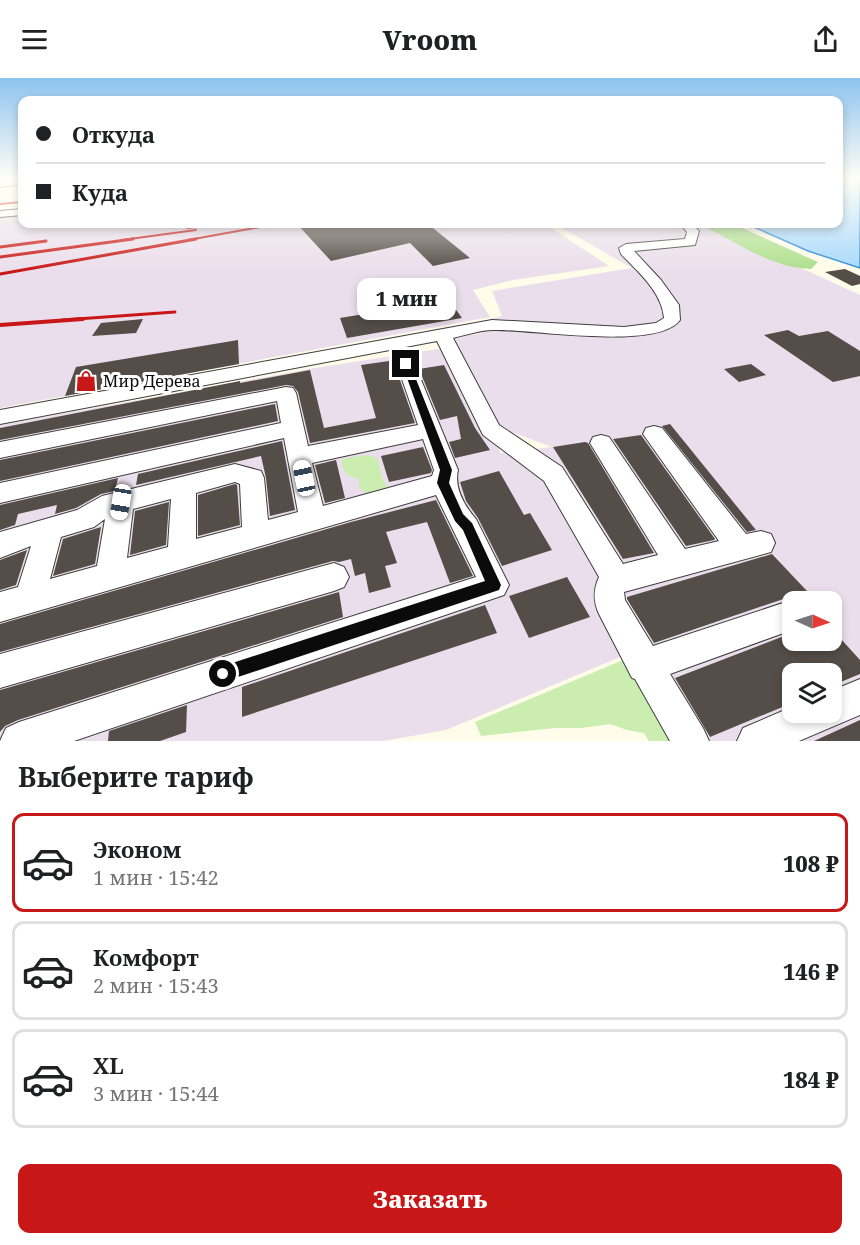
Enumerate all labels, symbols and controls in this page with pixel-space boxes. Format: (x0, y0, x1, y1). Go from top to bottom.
text: Vroom (383, 21, 477, 58)
icon: menu (18, 23, 51, 56)
icon: share (809, 23, 842, 56)
text: Откуда (72, 119, 155, 149)
text: Куда (72, 177, 128, 207)
callout: 1 мин (356, 277, 456, 319)
text: 1 мин (376, 285, 437, 312)
route end (392, 350, 419, 377)
shop icon: Мир Дерева (74, 369, 98, 393)
place label: Мир Дерева (103, 370, 201, 392)
car (291, 459, 317, 497)
car (109, 483, 133, 521)
north arrow (782, 591, 842, 651)
map controls (782, 591, 842, 723)
route start (209, 660, 236, 687)
button: layers (782, 663, 842, 723)
text: Выберите тариф (18, 758, 254, 795)
text: Эконом (93, 834, 181, 864)
icon: car (21, 836, 75, 890)
text: 108 ₽ (783, 848, 839, 878)
text: 1 мин · 15:42 (93, 864, 219, 891)
text: Комфорт (93, 942, 199, 972)
icon: car (21, 944, 75, 998)
text: 146 ₽ (783, 956, 839, 986)
text: 2 мин · 15:43 (93, 972, 219, 999)
text: XL (93, 1050, 124, 1080)
icon: car (21, 1052, 75, 1106)
text: 184 ₽ (783, 1064, 839, 1094)
text: 3 мин · 15:44 (93, 1080, 219, 1107)
button: Заказать (18, 1164, 842, 1233)

